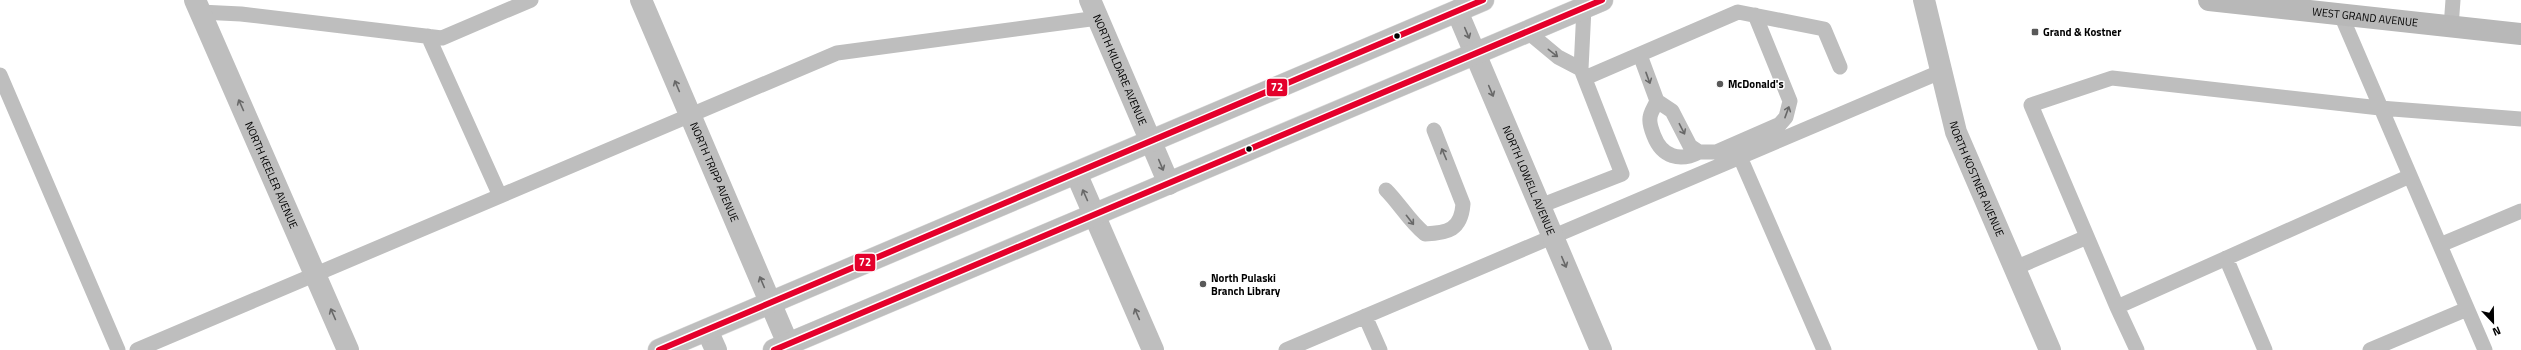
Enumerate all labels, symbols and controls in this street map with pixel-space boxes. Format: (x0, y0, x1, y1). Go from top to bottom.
street label: WEST GRAND AVENUE (2311, 3, 2419, 31)
street label: NORTH KILDARE AVENUE (1089, 12, 1151, 128)
place label: Grand & Kostner (2043, 24, 2121, 40)
one-way arrow (1463, 27, 1471, 39)
marker: Grand & Kostner (2030, 27, 2040, 37)
unlabelled marker (1392, 31, 1402, 41)
one-way arrow (1548, 48, 1559, 57)
one-way arrow (1645, 72, 1653, 84)
place label: McDonald's (1728, 76, 1784, 92)
line badge: 72 (1266, 78, 1288, 97)
text: 72 (1271, 79, 1283, 95)
marker: McDonald's (1715, 79, 1725, 89)
one-way arrow (673, 80, 681, 92)
one-way arrow (1488, 84, 1495, 96)
one-way arrow (237, 100, 244, 112)
one-way arrow (1784, 106, 1792, 118)
street label: NORTH KEELER AVENUE (241, 119, 302, 231)
street label: NORTH KOSTNER AVENUE (1946, 119, 2008, 239)
street label: NORTH TRIPP AVENUE (686, 120, 743, 224)
street label: NORTH LOWELL AVENUE (1499, 123, 1559, 238)
one-way arrow (1679, 123, 1686, 135)
unlabelled marker (1244, 144, 1254, 154)
one-way arrow (1440, 149, 1447, 161)
one-way arrow (1157, 158, 1165, 170)
one-way arrow (1081, 189, 1089, 201)
one-way arrow (1406, 214, 1415, 225)
line badge: 72 (854, 253, 876, 272)
text: 72 (859, 254, 871, 270)
one-way arrow (1561, 255, 1568, 267)
place label: North Pulaski Branch Library (1211, 270, 1281, 299)
one-way arrow (758, 276, 765, 288)
marker: North Pulaski Branch Library (1198, 279, 1208, 289)
north arrow (2473, 302, 2513, 342)
one-way arrow (328, 309, 336, 321)
one-way arrow (1133, 309, 1140, 321)
text: N (2490, 322, 2503, 340)

